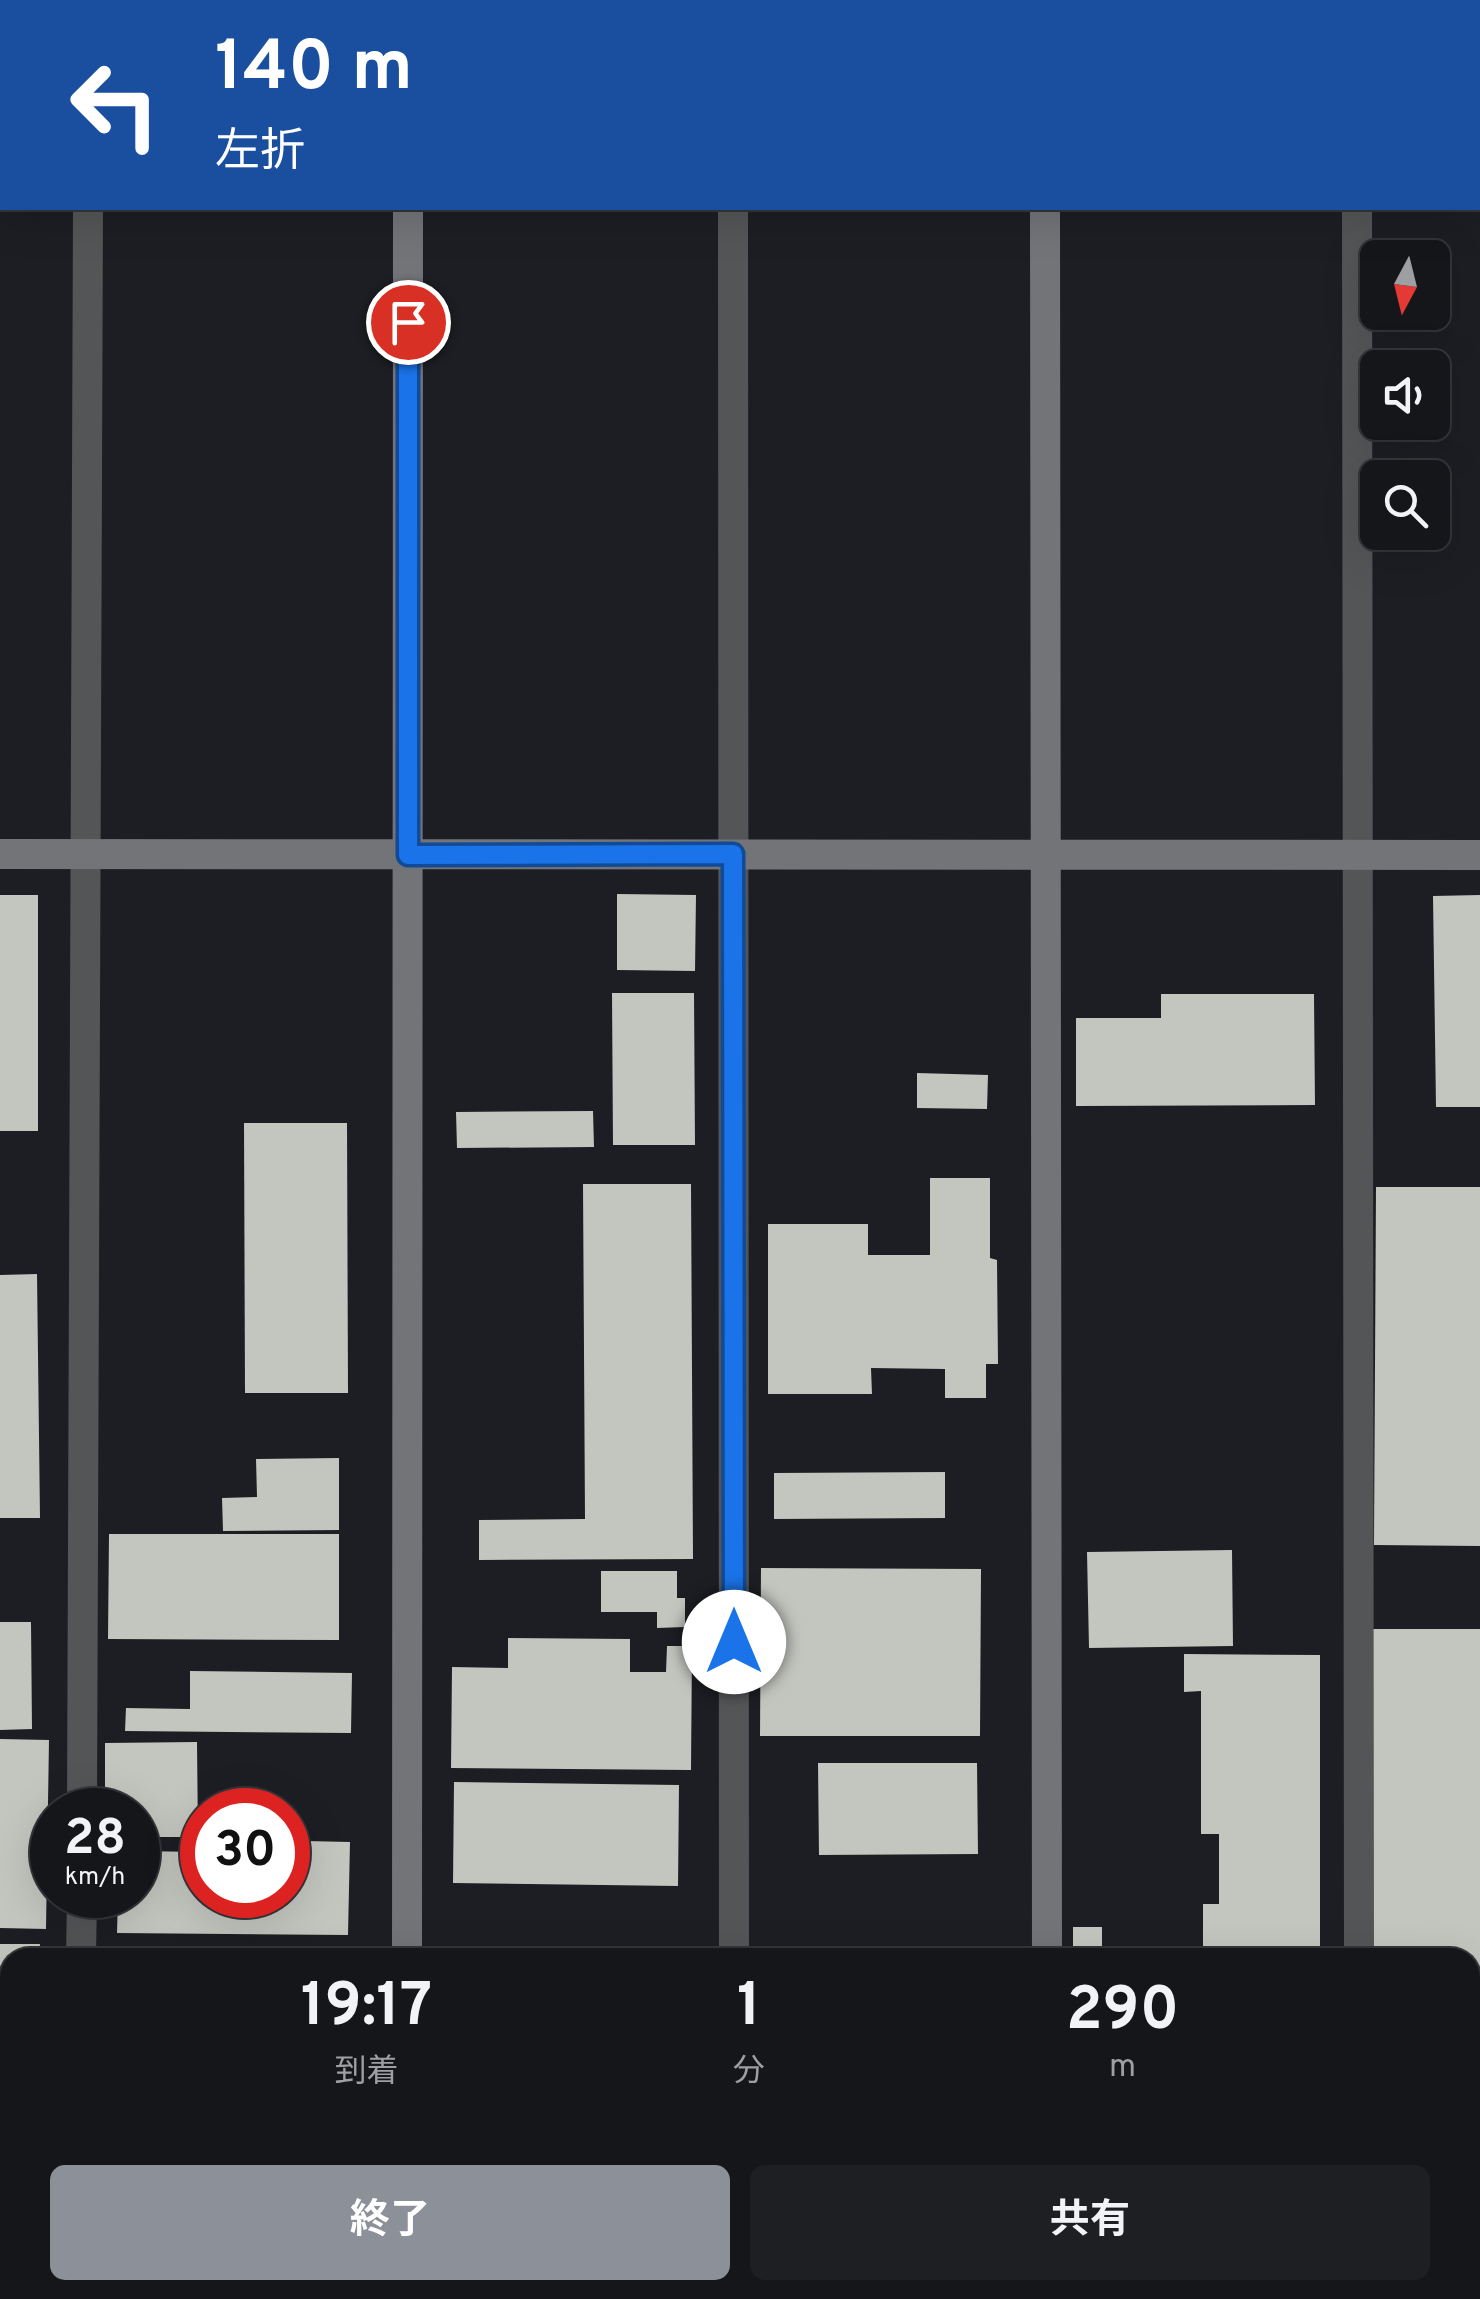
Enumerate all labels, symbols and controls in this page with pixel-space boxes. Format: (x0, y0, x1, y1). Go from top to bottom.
text: 140 m (215, 26, 413, 115)
icon: left (50, 40, 180, 170)
text: 左折 (215, 125, 305, 182)
north arrow (1360, 240, 1450, 330)
map controls (1360, 240, 1450, 550)
pin (366, 280, 451, 365)
icon: arrive (381, 295, 436, 350)
button: sound (1360, 350, 1450, 440)
button: search (1360, 460, 1450, 550)
position arrow (682, 1590, 786, 1694)
speed limit sign: 30 (180, 1788, 310, 1918)
text: 28 (64, 1809, 126, 1872)
text: km/h (65, 1862, 125, 1894)
text: 19:17 (301, 1971, 432, 2047)
text: 1 (737, 1971, 761, 2047)
text: 290 (1066, 1975, 1179, 2051)
text: m (1109, 2048, 1136, 2088)
text: 到着 (335, 2053, 399, 2093)
text: 分 (733, 2053, 765, 2093)
button: 終了 (50, 2165, 730, 2280)
button: 共有 (750, 2165, 1430, 2280)

